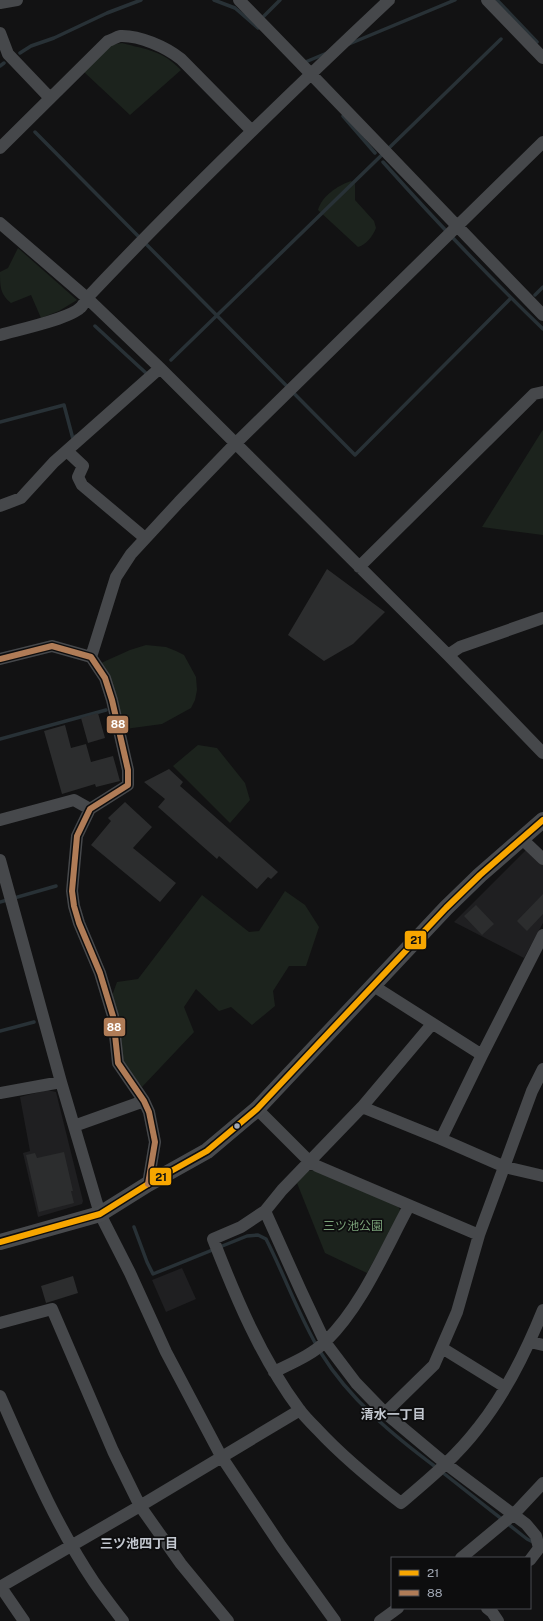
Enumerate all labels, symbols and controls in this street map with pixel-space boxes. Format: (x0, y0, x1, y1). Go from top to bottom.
line badge: 88 (106, 715, 129, 734)
text: 88 (111, 718, 125, 730)
line badge: 21 (404, 930, 427, 950)
text: 21 (410, 934, 422, 946)
line badge: 88 (103, 1017, 126, 1037)
text: 88 (107, 1021, 121, 1033)
unlabelled marker (232, 1121, 242, 1131)
line badge: 21 (149, 1167, 172, 1186)
text: 21 (155, 1171, 167, 1183)
park label: 三ツ池公園 (323, 1219, 383, 1233)
district label: 清水一丁目 (360, 1407, 426, 1422)
district label: 三ツ池四丁目 (100, 1536, 178, 1551)
legend (391, 1557, 531, 1609)
text: 21 (427, 1566, 439, 1580)
text: 88 (427, 1586, 443, 1600)

